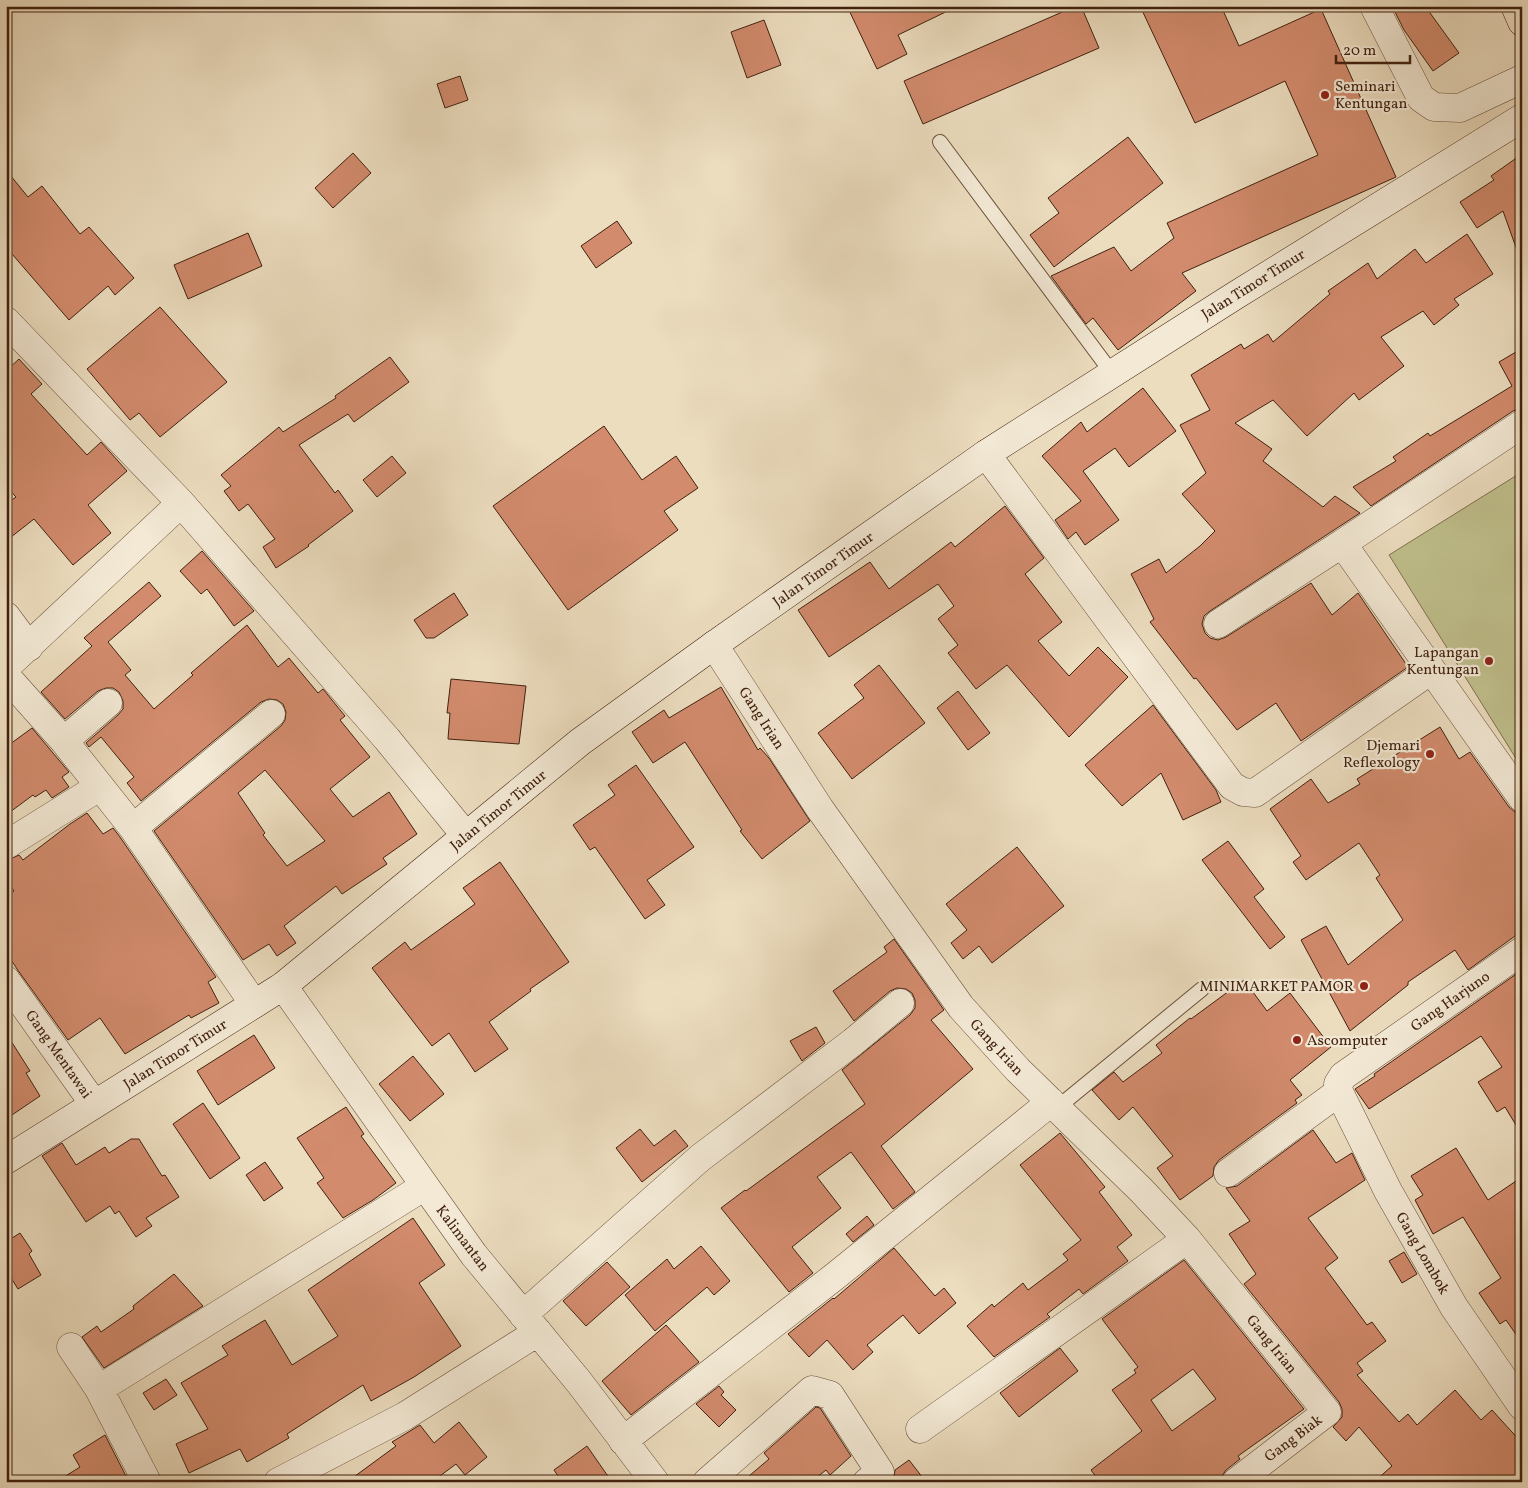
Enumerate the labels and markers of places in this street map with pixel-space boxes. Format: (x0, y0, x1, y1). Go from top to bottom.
place label: Seminari Kentungan (1335, 77, 1407, 115)
marker: Seminari Kentungan (1319, 89, 1331, 101)
place label: Lapangan Kentungan (1407, 643, 1479, 681)
marker: Lapangan Kentungan (1483, 655, 1495, 667)
place label: Djemari Reflexology (1343, 736, 1420, 774)
marker: Djemari Reflexology (1424, 748, 1436, 760)
place label: MINIMARKET PAMOR (1200, 977, 1354, 998)
marker: MINIMARKET PAMOR (1358, 980, 1370, 992)
place label: Ascomputer (1307, 1031, 1388, 1052)
marker: Ascomputer (1291, 1034, 1303, 1046)

